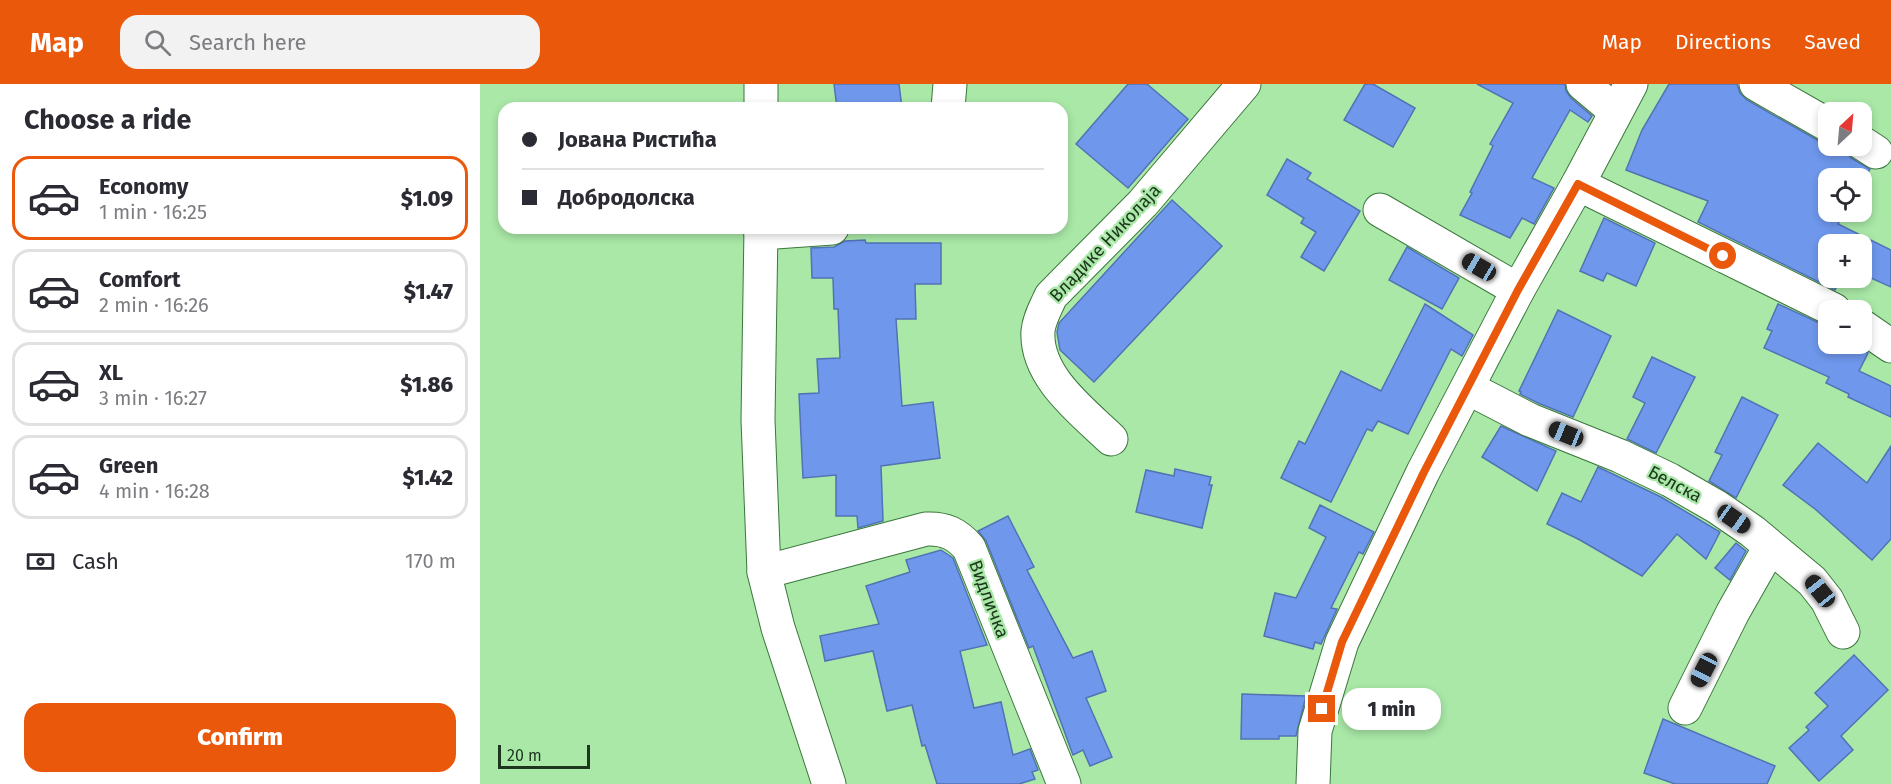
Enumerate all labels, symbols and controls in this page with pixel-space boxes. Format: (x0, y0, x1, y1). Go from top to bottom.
search box (120, 15, 540, 69)
text: Map (30, 26, 84, 59)
icon: search (141, 26, 174, 59)
text: Search here (189, 29, 307, 56)
text: Map (1602, 29, 1642, 55)
text: Directions (1675, 29, 1771, 55)
text: Saved (1804, 29, 1861, 55)
north arrow (1818, 102, 1872, 156)
map controls (1818, 102, 1872, 354)
text: Choose a ride (24, 104, 191, 136)
text: Јована Ристића (558, 126, 717, 153)
button: locate (1818, 168, 1872, 222)
icon: car (27, 171, 81, 225)
text: Economy (99, 173, 188, 200)
street label: Владике Николаја (1045, 180, 1165, 306)
text: Добродолска (558, 184, 695, 211)
text: $1.09 (401, 185, 453, 212)
text: 1 min · 16:25 (99, 200, 207, 224)
button: + (1818, 234, 1872, 288)
route start (1709, 242, 1736, 269)
car (1459, 250, 1499, 284)
icon: car (27, 264, 81, 318)
text: Comfort (99, 266, 180, 293)
text: $1.47 (404, 278, 453, 305)
text: 2 min · 16:26 (99, 293, 209, 317)
button: − (1818, 300, 1872, 354)
icon: car (27, 357, 81, 411)
text: XL (99, 359, 123, 386)
text: $1.86 (400, 371, 453, 398)
text: 3 min · 16:27 (99, 386, 207, 410)
car (1546, 419, 1586, 449)
icon: car (27, 450, 81, 504)
text: Green (99, 452, 158, 479)
street label: Белска (1644, 461, 1706, 507)
text: $1.42 (403, 464, 453, 491)
text: 4 min · 16:28 (99, 479, 210, 503)
car (1714, 501, 1754, 537)
icon: cash (24, 545, 57, 578)
text: Cash (72, 548, 119, 575)
text: 170 m (405, 549, 456, 573)
street label: Видличка (964, 557, 1014, 641)
car (1802, 571, 1838, 611)
car (1688, 650, 1720, 690)
callout: 1 min (1343, 688, 1442, 730)
route end (1308, 695, 1335, 722)
text: 1 min (1368, 697, 1415, 721)
button: Confirm (24, 703, 456, 772)
scale bar (498, 742, 590, 770)
text: 20 m (507, 746, 542, 765)

